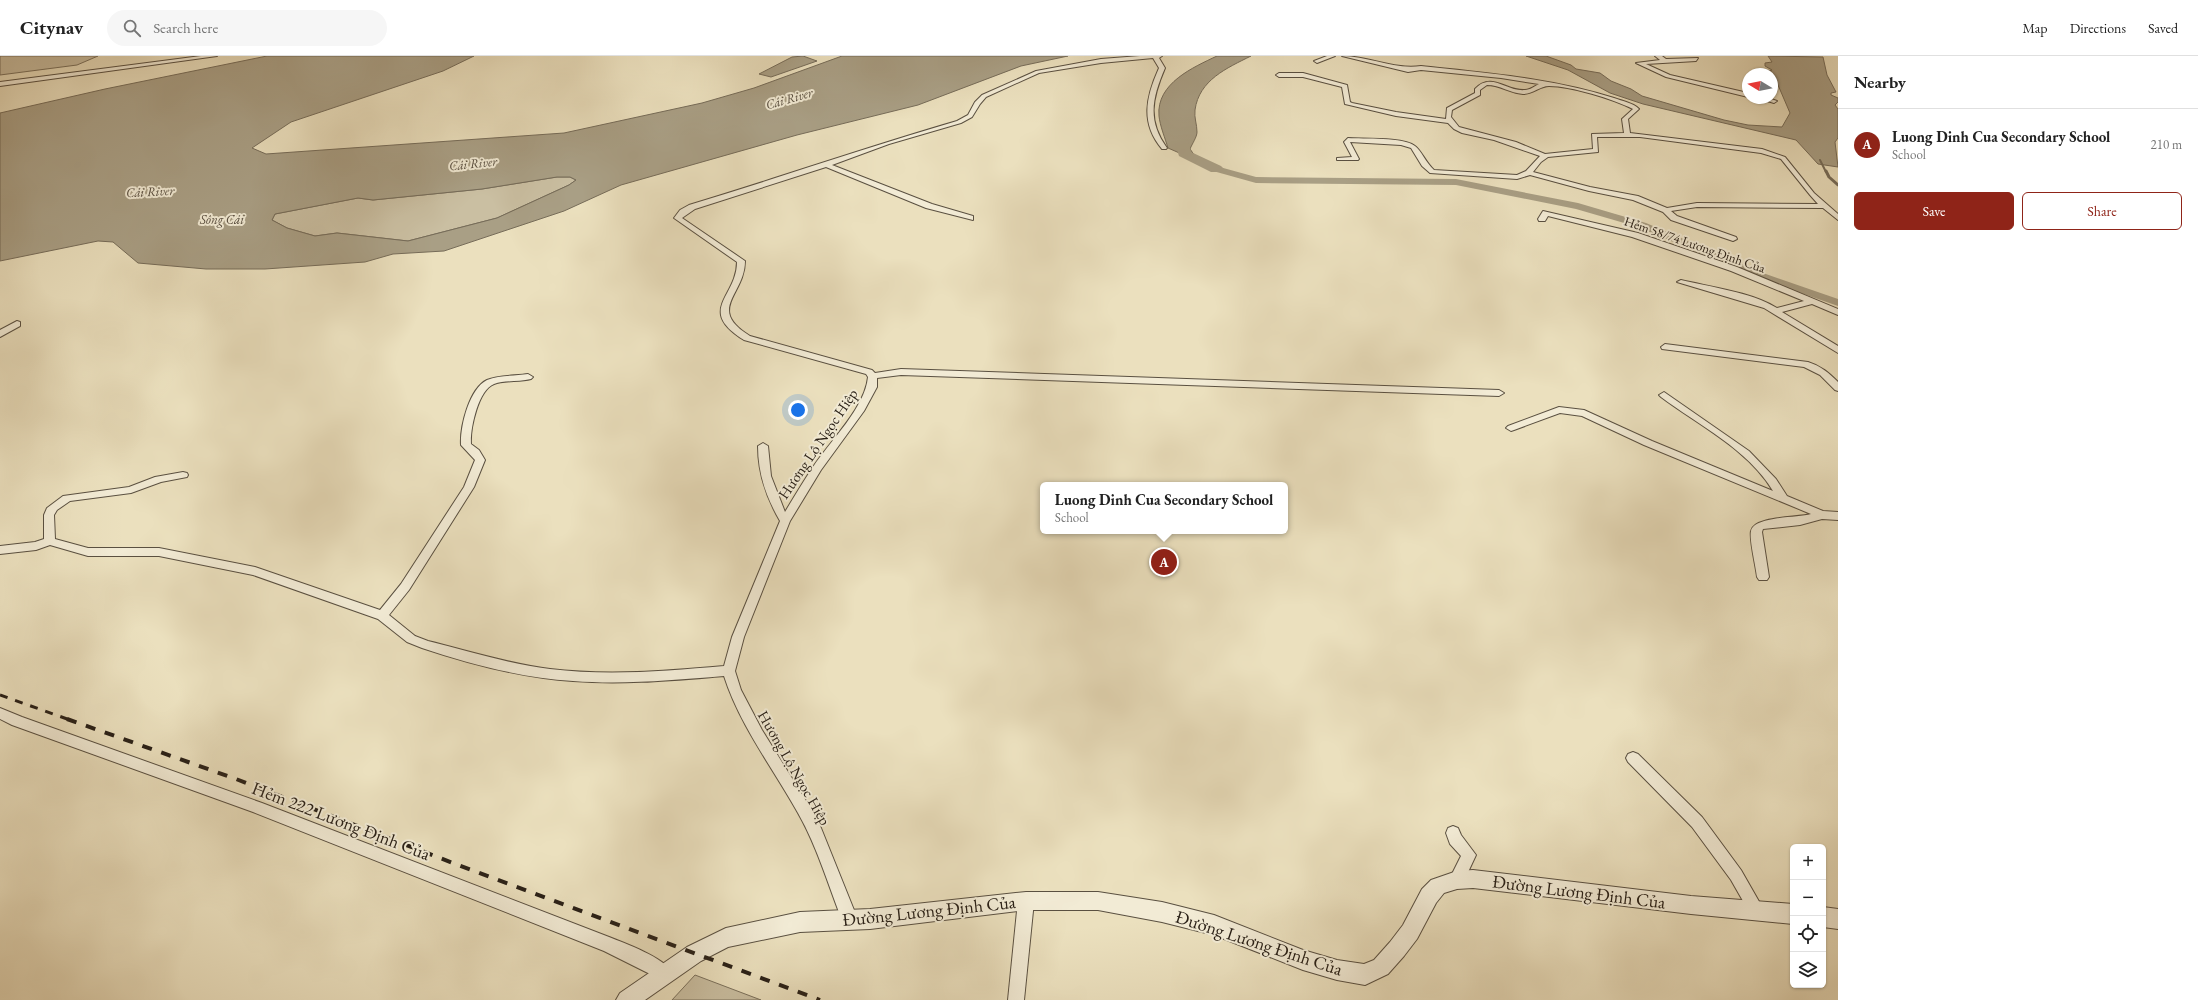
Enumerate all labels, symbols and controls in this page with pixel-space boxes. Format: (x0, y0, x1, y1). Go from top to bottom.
search box (107, 10, 387, 46)
text: Citynav (20, 15, 83, 40)
icon: search (121, 17, 143, 39)
text: Search here (153, 18, 218, 37)
text: Map (2022, 19, 2048, 37)
text: Directions (2070, 19, 2126, 37)
text: Saved (2148, 19, 2178, 37)
north arrow (1742, 68, 1778, 104)
text: Nearby (1854, 71, 1906, 93)
water label: Cái River (764, 83, 816, 113)
text: Luong Dinh Cua Secondary School (1892, 127, 2110, 146)
text: A (1862, 136, 1872, 153)
text: 210 m (2151, 136, 2182, 153)
text: School (1892, 146, 1926, 163)
water label: Cái River (448, 152, 499, 174)
water label: Cái River (126, 182, 176, 201)
button: Save (1854, 192, 2014, 230)
button: Share (2022, 192, 2182, 230)
water label: Sông Cái (199, 211, 245, 228)
street label: Hẻm 58/74 Lương Định Của (1622, 212, 1768, 277)
street label: Hương Lộ Ngọc Hiệp (774, 385, 862, 503)
your location (788, 400, 808, 420)
popup (1040, 482, 1288, 534)
text: Luong Dinh Cua Secondary School (1055, 490, 1273, 509)
text: School (1055, 509, 1089, 526)
pin: A (1151, 547, 1177, 577)
street label: Hương Lộ Ngọc Hiệp (754, 707, 835, 829)
street label: Hẻm 222 Lương Định Của (249, 776, 434, 865)
map controls (1790, 844, 1826, 988)
button: + (1790, 844, 1826, 880)
street label: Đường Lương Định Của (1491, 869, 1668, 914)
button: − (1790, 880, 1826, 916)
street label: Đường Lương Định Của (841, 890, 1018, 931)
street label: Đường Lương Định Của (1173, 905, 1346, 981)
button: locate (1790, 916, 1826, 952)
button: layers (1790, 952, 1826, 988)

